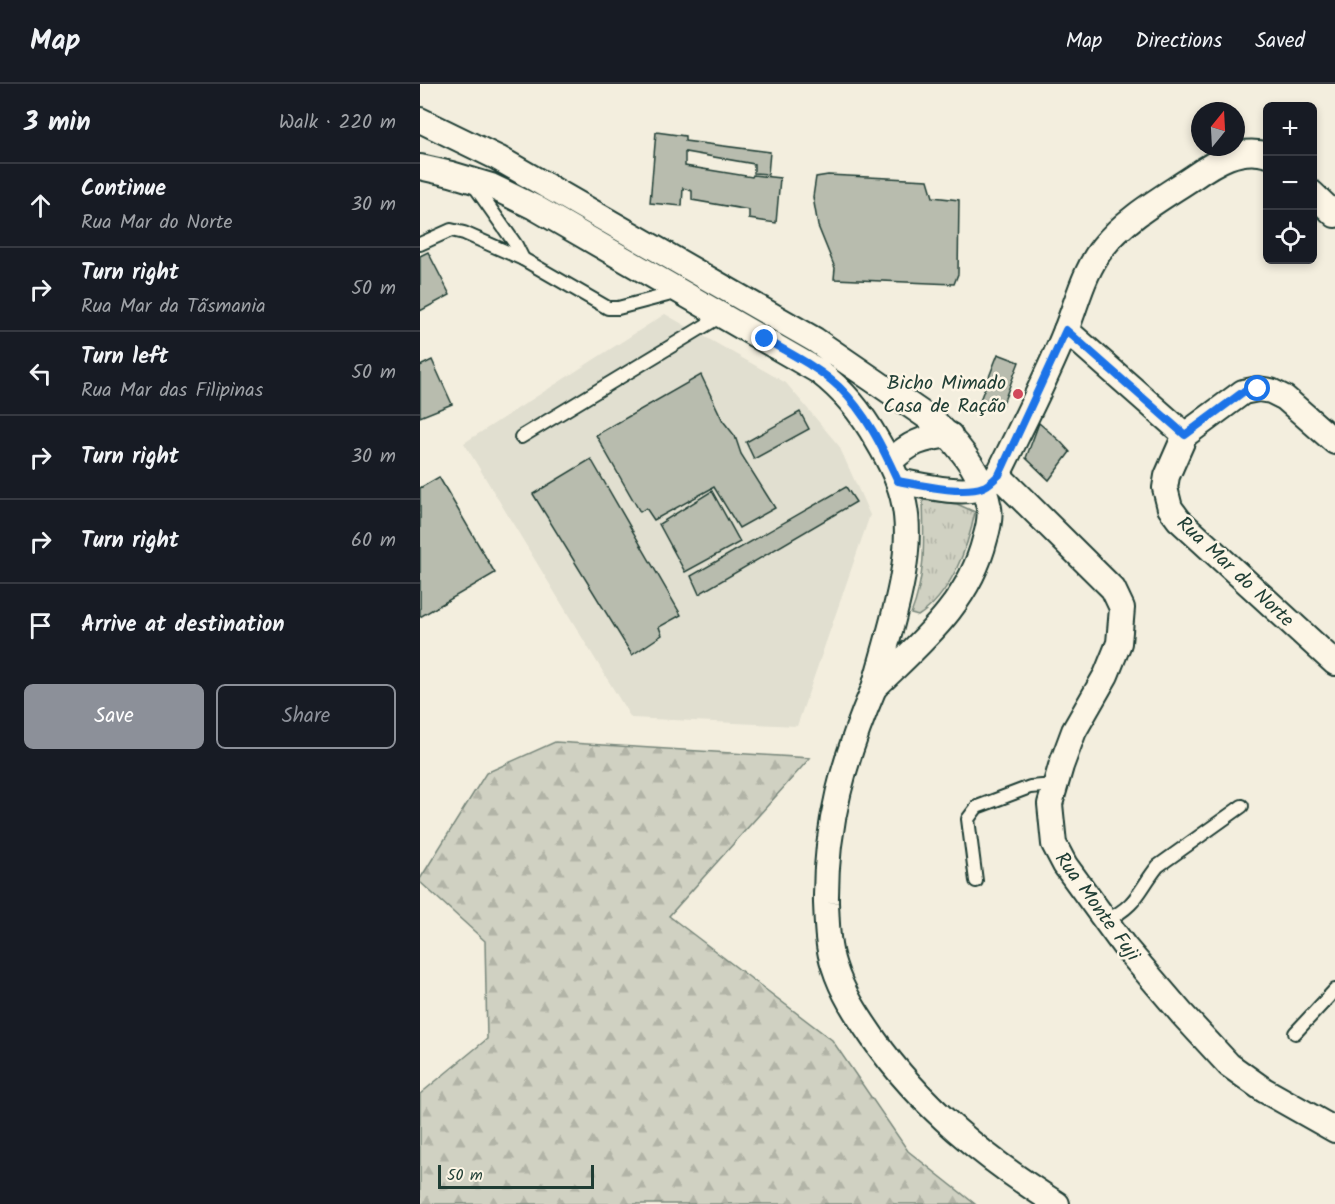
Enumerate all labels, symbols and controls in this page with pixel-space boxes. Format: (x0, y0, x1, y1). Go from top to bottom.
text: Map (30, 19, 81, 64)
text: Map (1066, 25, 1102, 58)
text: Directions (1135, 25, 1222, 58)
text: Saved (1255, 25, 1305, 58)
text: 3 min (24, 102, 91, 144)
north arrow (1191, 102, 1245, 156)
map controls (1263, 102, 1317, 264)
button: + (1263, 102, 1317, 156)
text: Walk · 220 m (279, 107, 396, 139)
button: − (1263, 156, 1317, 210)
text: Continue (81, 172, 166, 207)
icon: ahead (24, 189, 57, 222)
text: 30 m (351, 189, 396, 221)
text: Rua Mar do Norte (81, 207, 233, 239)
button: locate (1263, 210, 1317, 264)
text: Turn right (81, 256, 179, 291)
icon: right (24, 273, 57, 306)
text: 50 m (351, 273, 396, 305)
text: Rua Mar da Tãsmania (81, 291, 266, 323)
route end (751, 325, 777, 351)
text: Turn left (81, 340, 168, 375)
icon: left (24, 357, 57, 390)
text: 50 m (351, 357, 396, 389)
place label: Bicho Mimado Casa de Ração (883, 368, 1006, 423)
text: Rua Mar das Filipinas (81, 375, 263, 407)
route start (1244, 375, 1270, 401)
marker: Bicho Mimado Casa de Ração (1011, 387, 1025, 401)
text: Turn right (81, 440, 179, 475)
icon: right (24, 441, 57, 474)
text: 30 m (351, 441, 396, 473)
street label: Rua Mar do Norte (1168, 509, 1301, 636)
text: Turn right (81, 524, 179, 559)
icon: right (24, 525, 57, 558)
text: 60 m (351, 525, 396, 557)
text: Arrive at destination (81, 608, 284, 643)
icon: arrive (24, 609, 57, 642)
button: Save (24, 684, 204, 749)
button: Share (216, 684, 396, 749)
street label: Rua Monte Fuji (1046, 846, 1148, 970)
scale bar (438, 1162, 594, 1190)
text: 50 m (447, 1163, 483, 1188)

